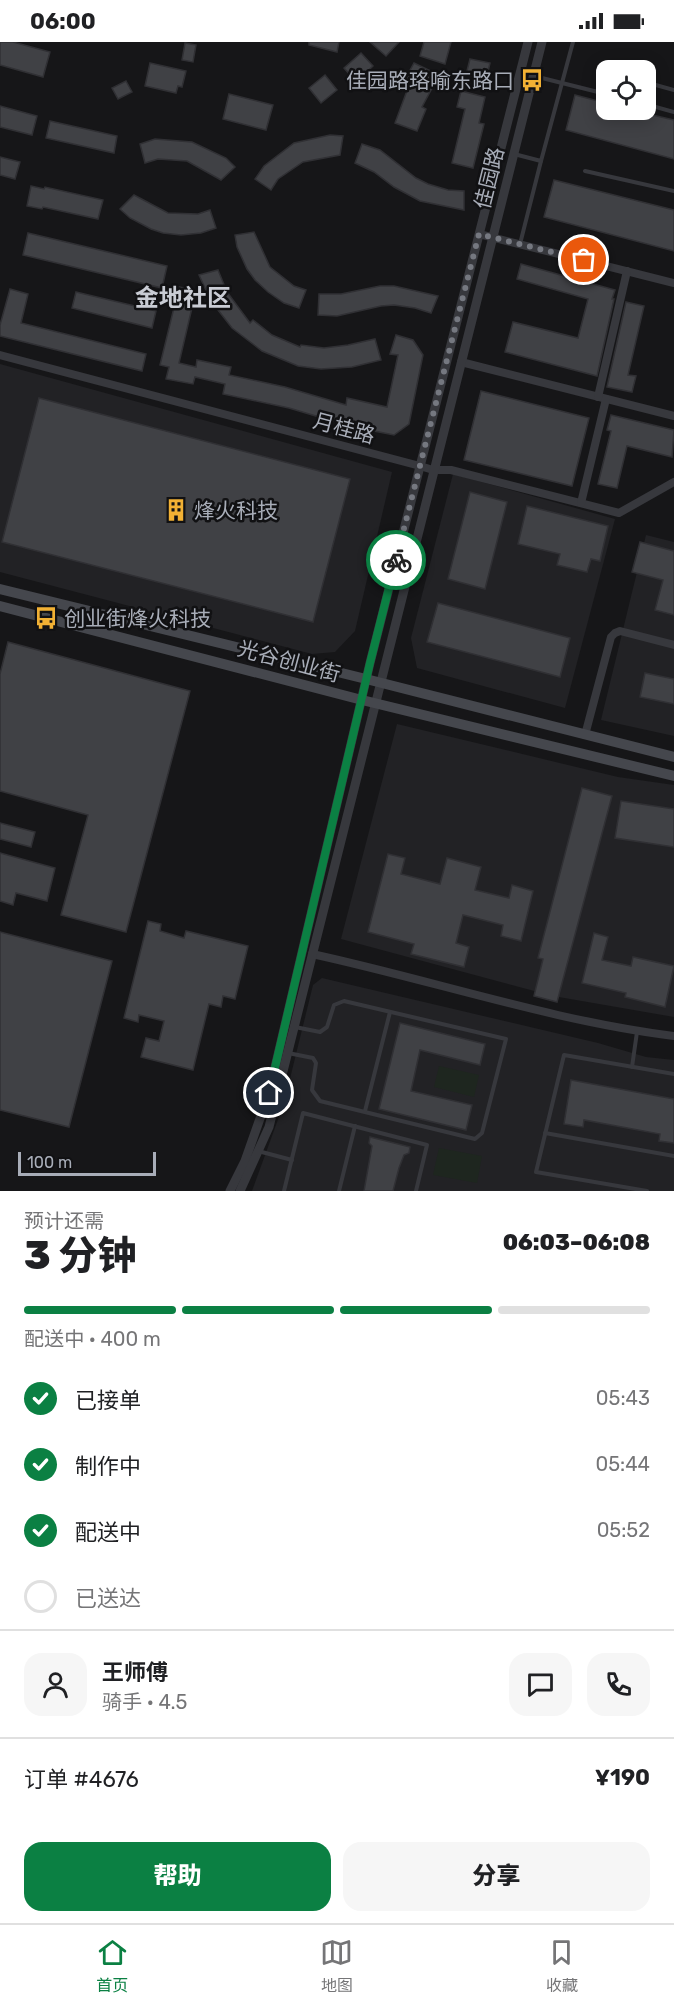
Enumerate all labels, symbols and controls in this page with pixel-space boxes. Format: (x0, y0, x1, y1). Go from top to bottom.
text: 06:00 (30, 8, 96, 35)
map controls (596, 60, 656, 120)
button: locate (596, 60, 656, 120)
bus stop icon: 佳园路珞喻东路口 (519, 67, 545, 93)
place label: 佳园路珞喻东路口 (346, 68, 514, 93)
street label: 佳园路 (469, 144, 509, 212)
pin (558, 234, 609, 285)
icon: bag (567, 243, 600, 276)
district label: 金地社区 (135, 284, 231, 312)
street label: 月桂路 (310, 408, 378, 448)
building icon: 烽火科技 (163, 497, 189, 523)
place label: 烽火科技 (194, 498, 278, 523)
courier (366, 530, 426, 590)
icon: bike (380, 544, 413, 577)
bus stop icon: 创业街烽火科技 (33, 605, 59, 631)
place label: 创业街烽火科技 (64, 606, 211, 631)
street label: 光谷创业街 (235, 635, 343, 687)
pin (243, 1067, 294, 1118)
icon: home (252, 1076, 285, 1109)
scale bar (18, 1149, 156, 1176)
text: 100 m (27, 1153, 72, 1172)
text: 预计还需 (24, 1209, 104, 1233)
text: 06:03–06:08 (503, 1229, 650, 1256)
text: 3 分钟 (24, 1233, 136, 1279)
text: 配送中 · 400 m (24, 1327, 161, 1351)
icon: check (24, 1382, 57, 1415)
text: 05:43 (596, 1386, 650, 1410)
text: 已接单 (75, 1387, 141, 1414)
icon: check (24, 1448, 57, 1481)
text: 05:44 (595, 1452, 650, 1476)
text: 制作中 (75, 1453, 141, 1480)
icon: check (24, 1514, 57, 1547)
text: 05:52 (597, 1518, 650, 1542)
text: 配送中 (75, 1519, 141, 1546)
text: 已送达 (75, 1585, 141, 1612)
button: person (24, 1653, 87, 1716)
button: chat (509, 1653, 572, 1716)
button: phone (587, 1653, 650, 1716)
text: 王师傅 (102, 1659, 168, 1686)
text: 骑手 · 4.5 (102, 1690, 187, 1714)
text: ¥190 (595, 1764, 650, 1791)
text: 订单 #4676 (24, 1766, 139, 1793)
button: 帮助 (24, 1842, 331, 1911)
button: 分享 (343, 1842, 650, 1911)
tab: 首页 (96, 1936, 129, 1996)
tab: 地图 (320, 1936, 353, 1996)
tab: 收藏 (545, 1936, 578, 1996)

